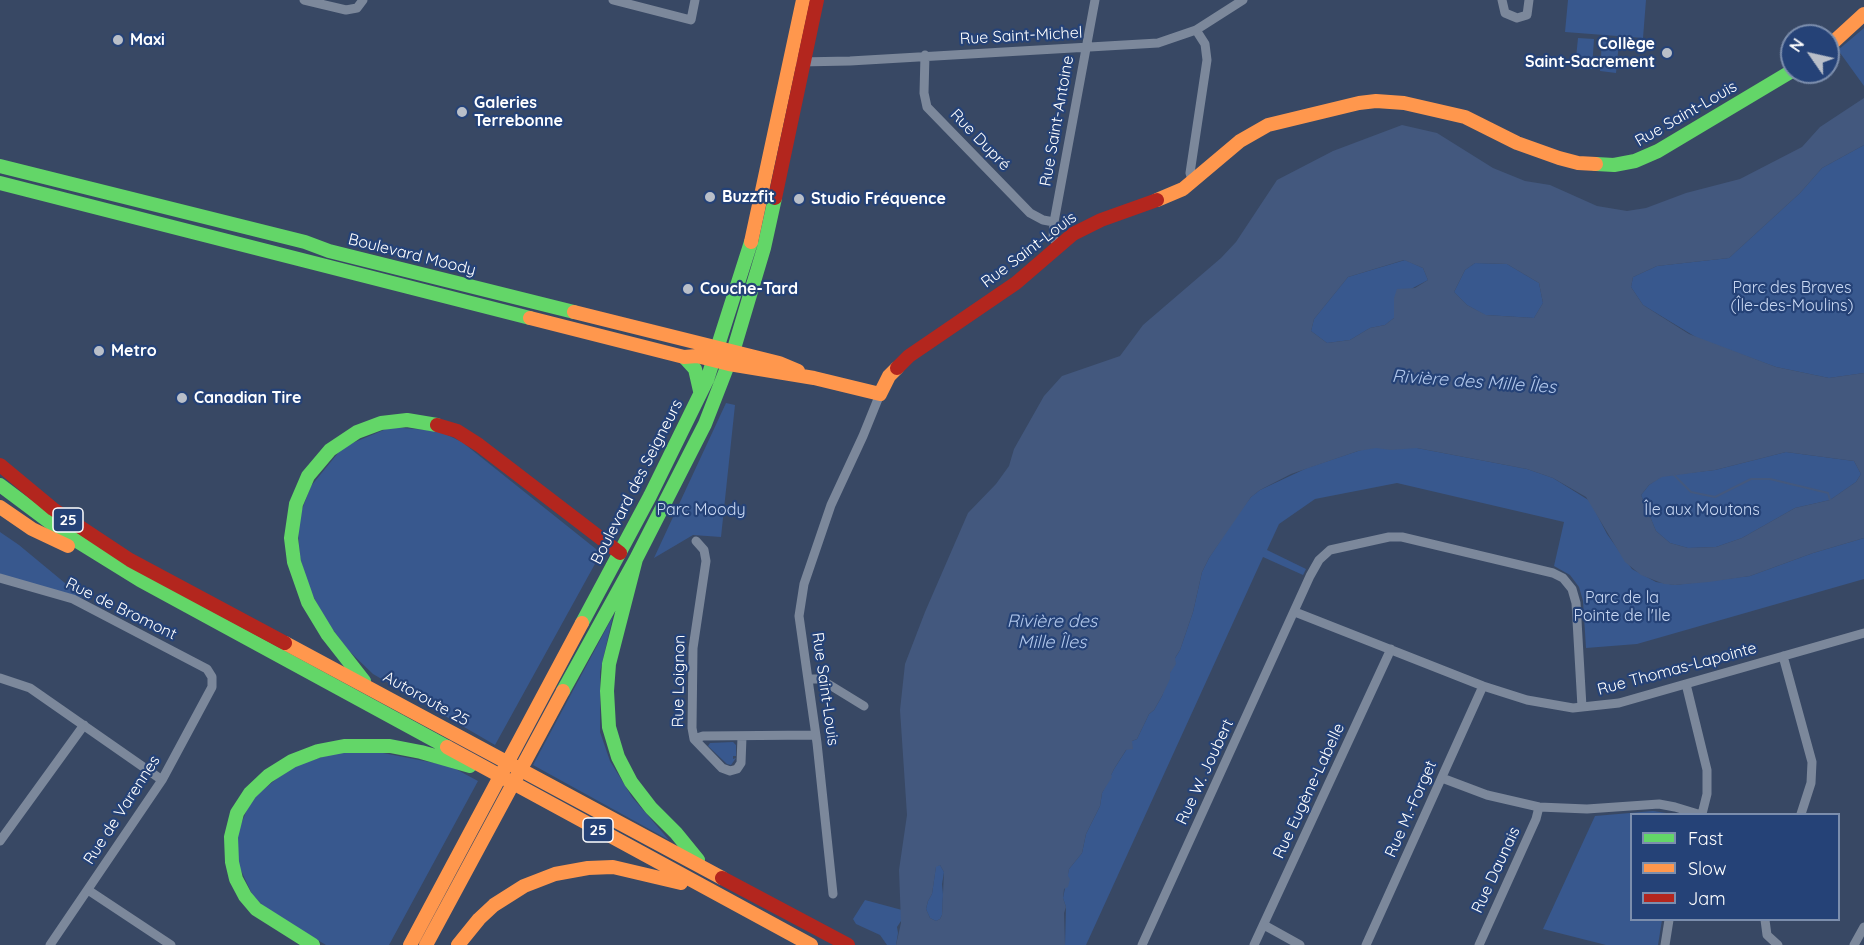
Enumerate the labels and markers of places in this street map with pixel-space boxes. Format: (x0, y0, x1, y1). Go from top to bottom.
place label: Maxi (130, 30, 165, 50)
marker: Maxi (111, 33, 125, 47)
place label: Collège Saint-Sacrement (1525, 34, 1655, 72)
marker: Collège Saint-Sacrement (1660, 46, 1674, 60)
place label: Galeries Terrebonne (474, 93, 563, 131)
marker: Galeries Terrebonne (455, 105, 469, 119)
place label: Buzzfit (722, 187, 775, 207)
place label: Studio Fréquence (811, 189, 946, 209)
marker: Buzzfit (703, 190, 717, 204)
marker: Studio Fréquence (792, 192, 806, 206)
place label: Couche-Tard (700, 279, 798, 299)
marker: Couche-Tard (681, 282, 695, 296)
place label: Metro (111, 341, 157, 361)
marker: Metro (92, 344, 106, 358)
place label: Canadian Tire (194, 388, 301, 408)
marker: Canadian Tire (175, 391, 189, 405)

